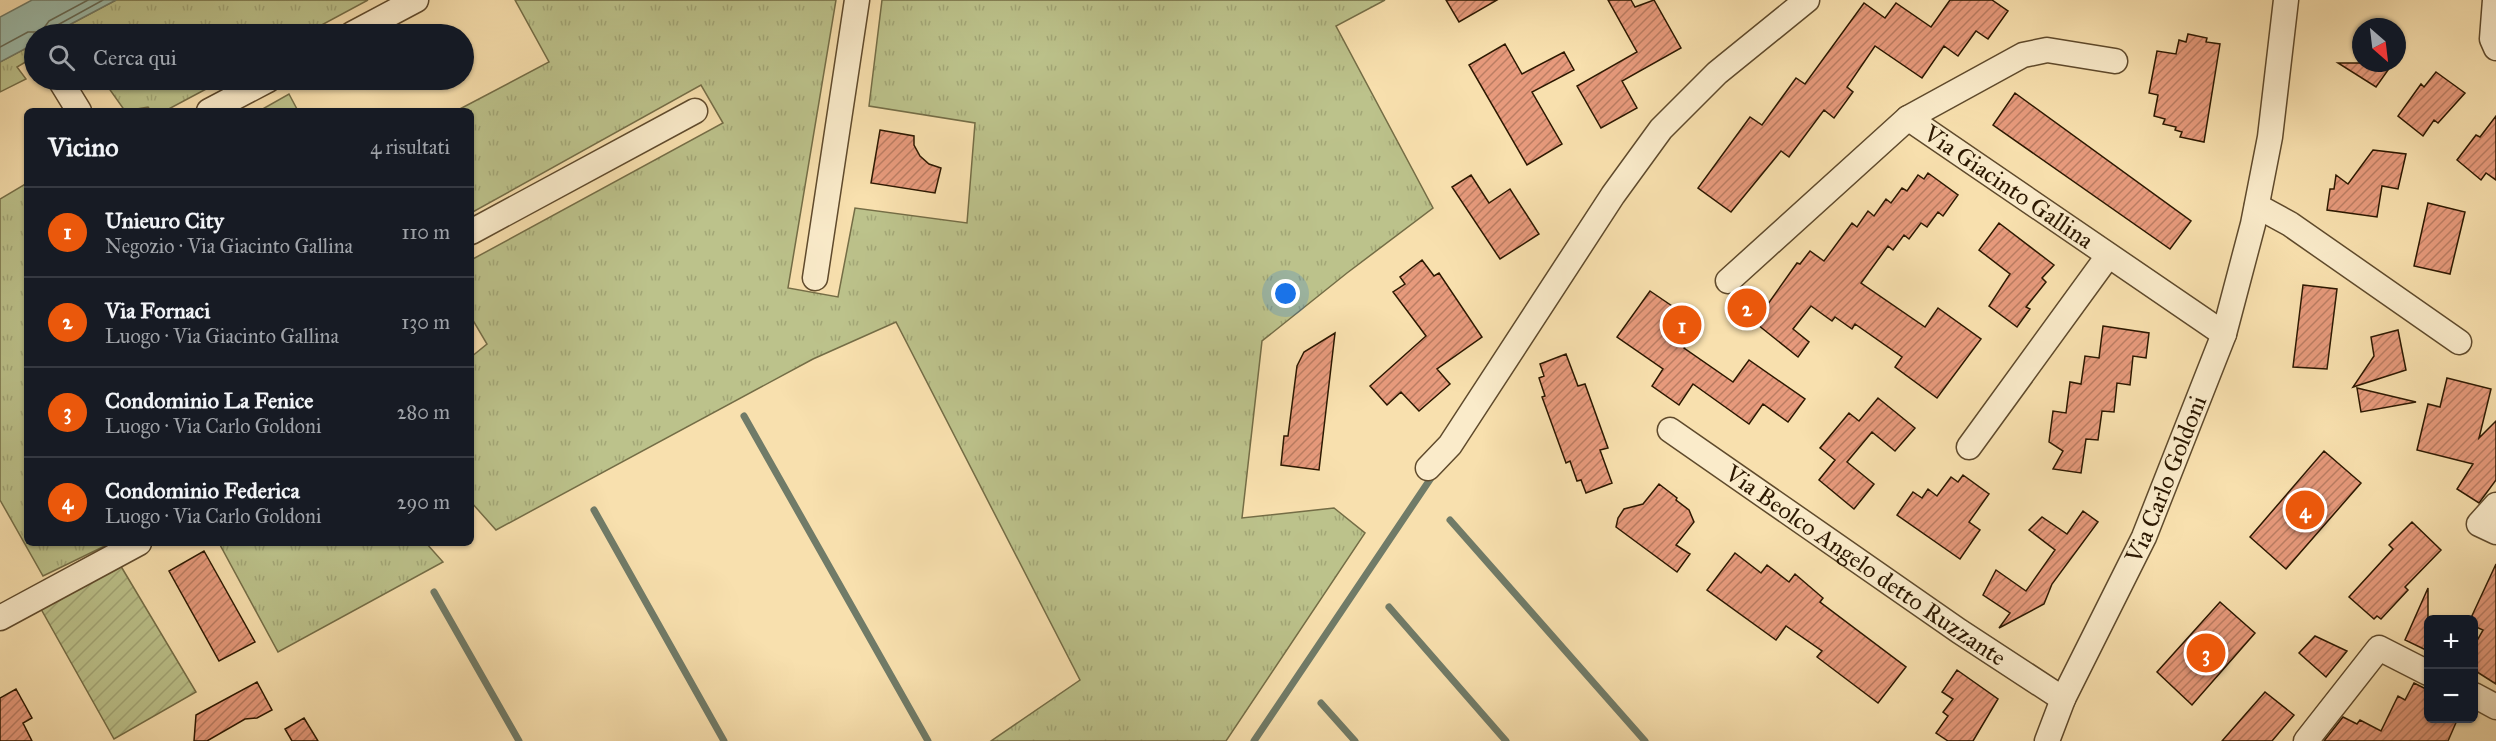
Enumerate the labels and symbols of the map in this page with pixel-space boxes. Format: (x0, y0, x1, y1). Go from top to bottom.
north arrow (2352, 18, 2406, 72)
street label: Via Giacinto Gallina (1917, 118, 2100, 256)
your location (1271, 279, 1300, 308)
pin: 2 (1728, 286, 1766, 330)
pin: 1 (1662, 302, 1702, 348)
street label: Via Carlo Goldoni (2118, 391, 2213, 569)
street label: Via Beolco Angelo detto Ruzzante (1719, 457, 2012, 673)
pin: 4 (2286, 488, 2324, 532)
pin: 3 (2186, 630, 2226, 676)

